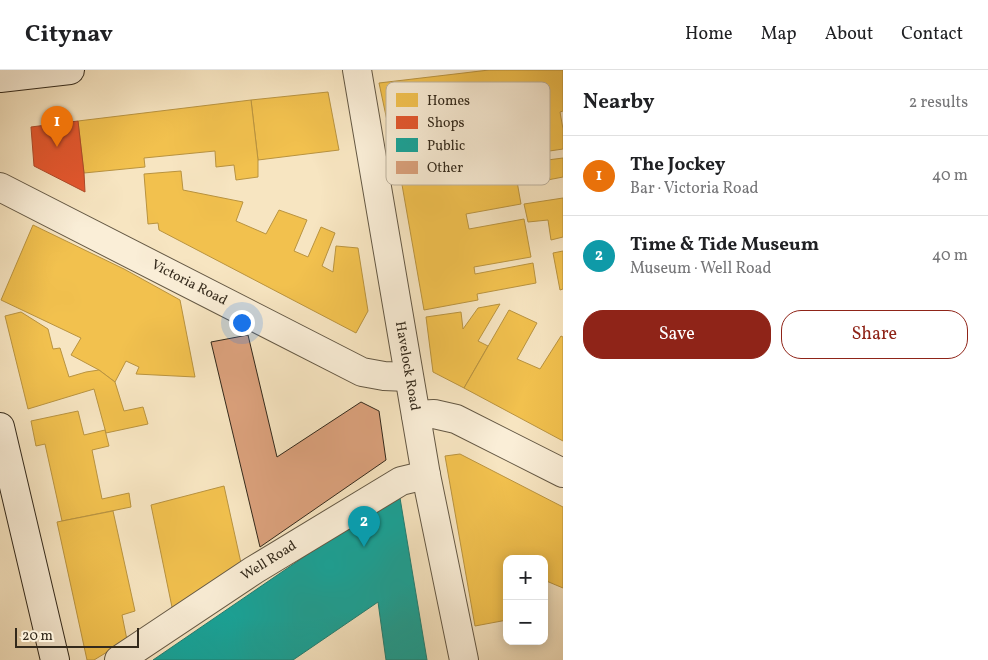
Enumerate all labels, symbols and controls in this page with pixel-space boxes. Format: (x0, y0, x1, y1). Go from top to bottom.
text: Citynav (25, 18, 113, 52)
text: Home (685, 22, 733, 47)
text: Map (761, 22, 797, 47)
text: About (825, 22, 873, 47)
text: Contact (901, 22, 963, 47)
legend (386, 82, 550, 185)
text: Nearby (583, 88, 654, 117)
text: Homes (427, 92, 470, 111)
text: 2 results (909, 92, 968, 114)
pin: 1 (41, 106, 73, 147)
text: Shops (427, 114, 465, 133)
text: Public (427, 137, 465, 156)
text: The Jockey (630, 152, 725, 178)
text: Other (427, 159, 463, 178)
text: 1 (596, 165, 602, 187)
text: 40 m (932, 165, 968, 187)
text: Bar · Victoria Road (630, 178, 759, 200)
text: Time & Tide Museum (630, 232, 819, 258)
text: 2 (595, 245, 603, 267)
text: 40 m (932, 245, 968, 267)
street label: Victoria Road (148, 256, 230, 310)
text: Museum · Well Road (630, 258, 772, 280)
your location (229, 310, 255, 336)
button: Save (583, 310, 771, 359)
button: Share (781, 310, 968, 359)
street label: Havelock Road (390, 320, 424, 412)
pin: 2 (348, 506, 380, 547)
street label: Well Road (238, 536, 301, 586)
map controls (503, 555, 548, 645)
button: + (503, 555, 548, 600)
button: − (503, 600, 548, 645)
scale bar (15, 625, 139, 648)
text: 20 m (22, 627, 53, 646)

